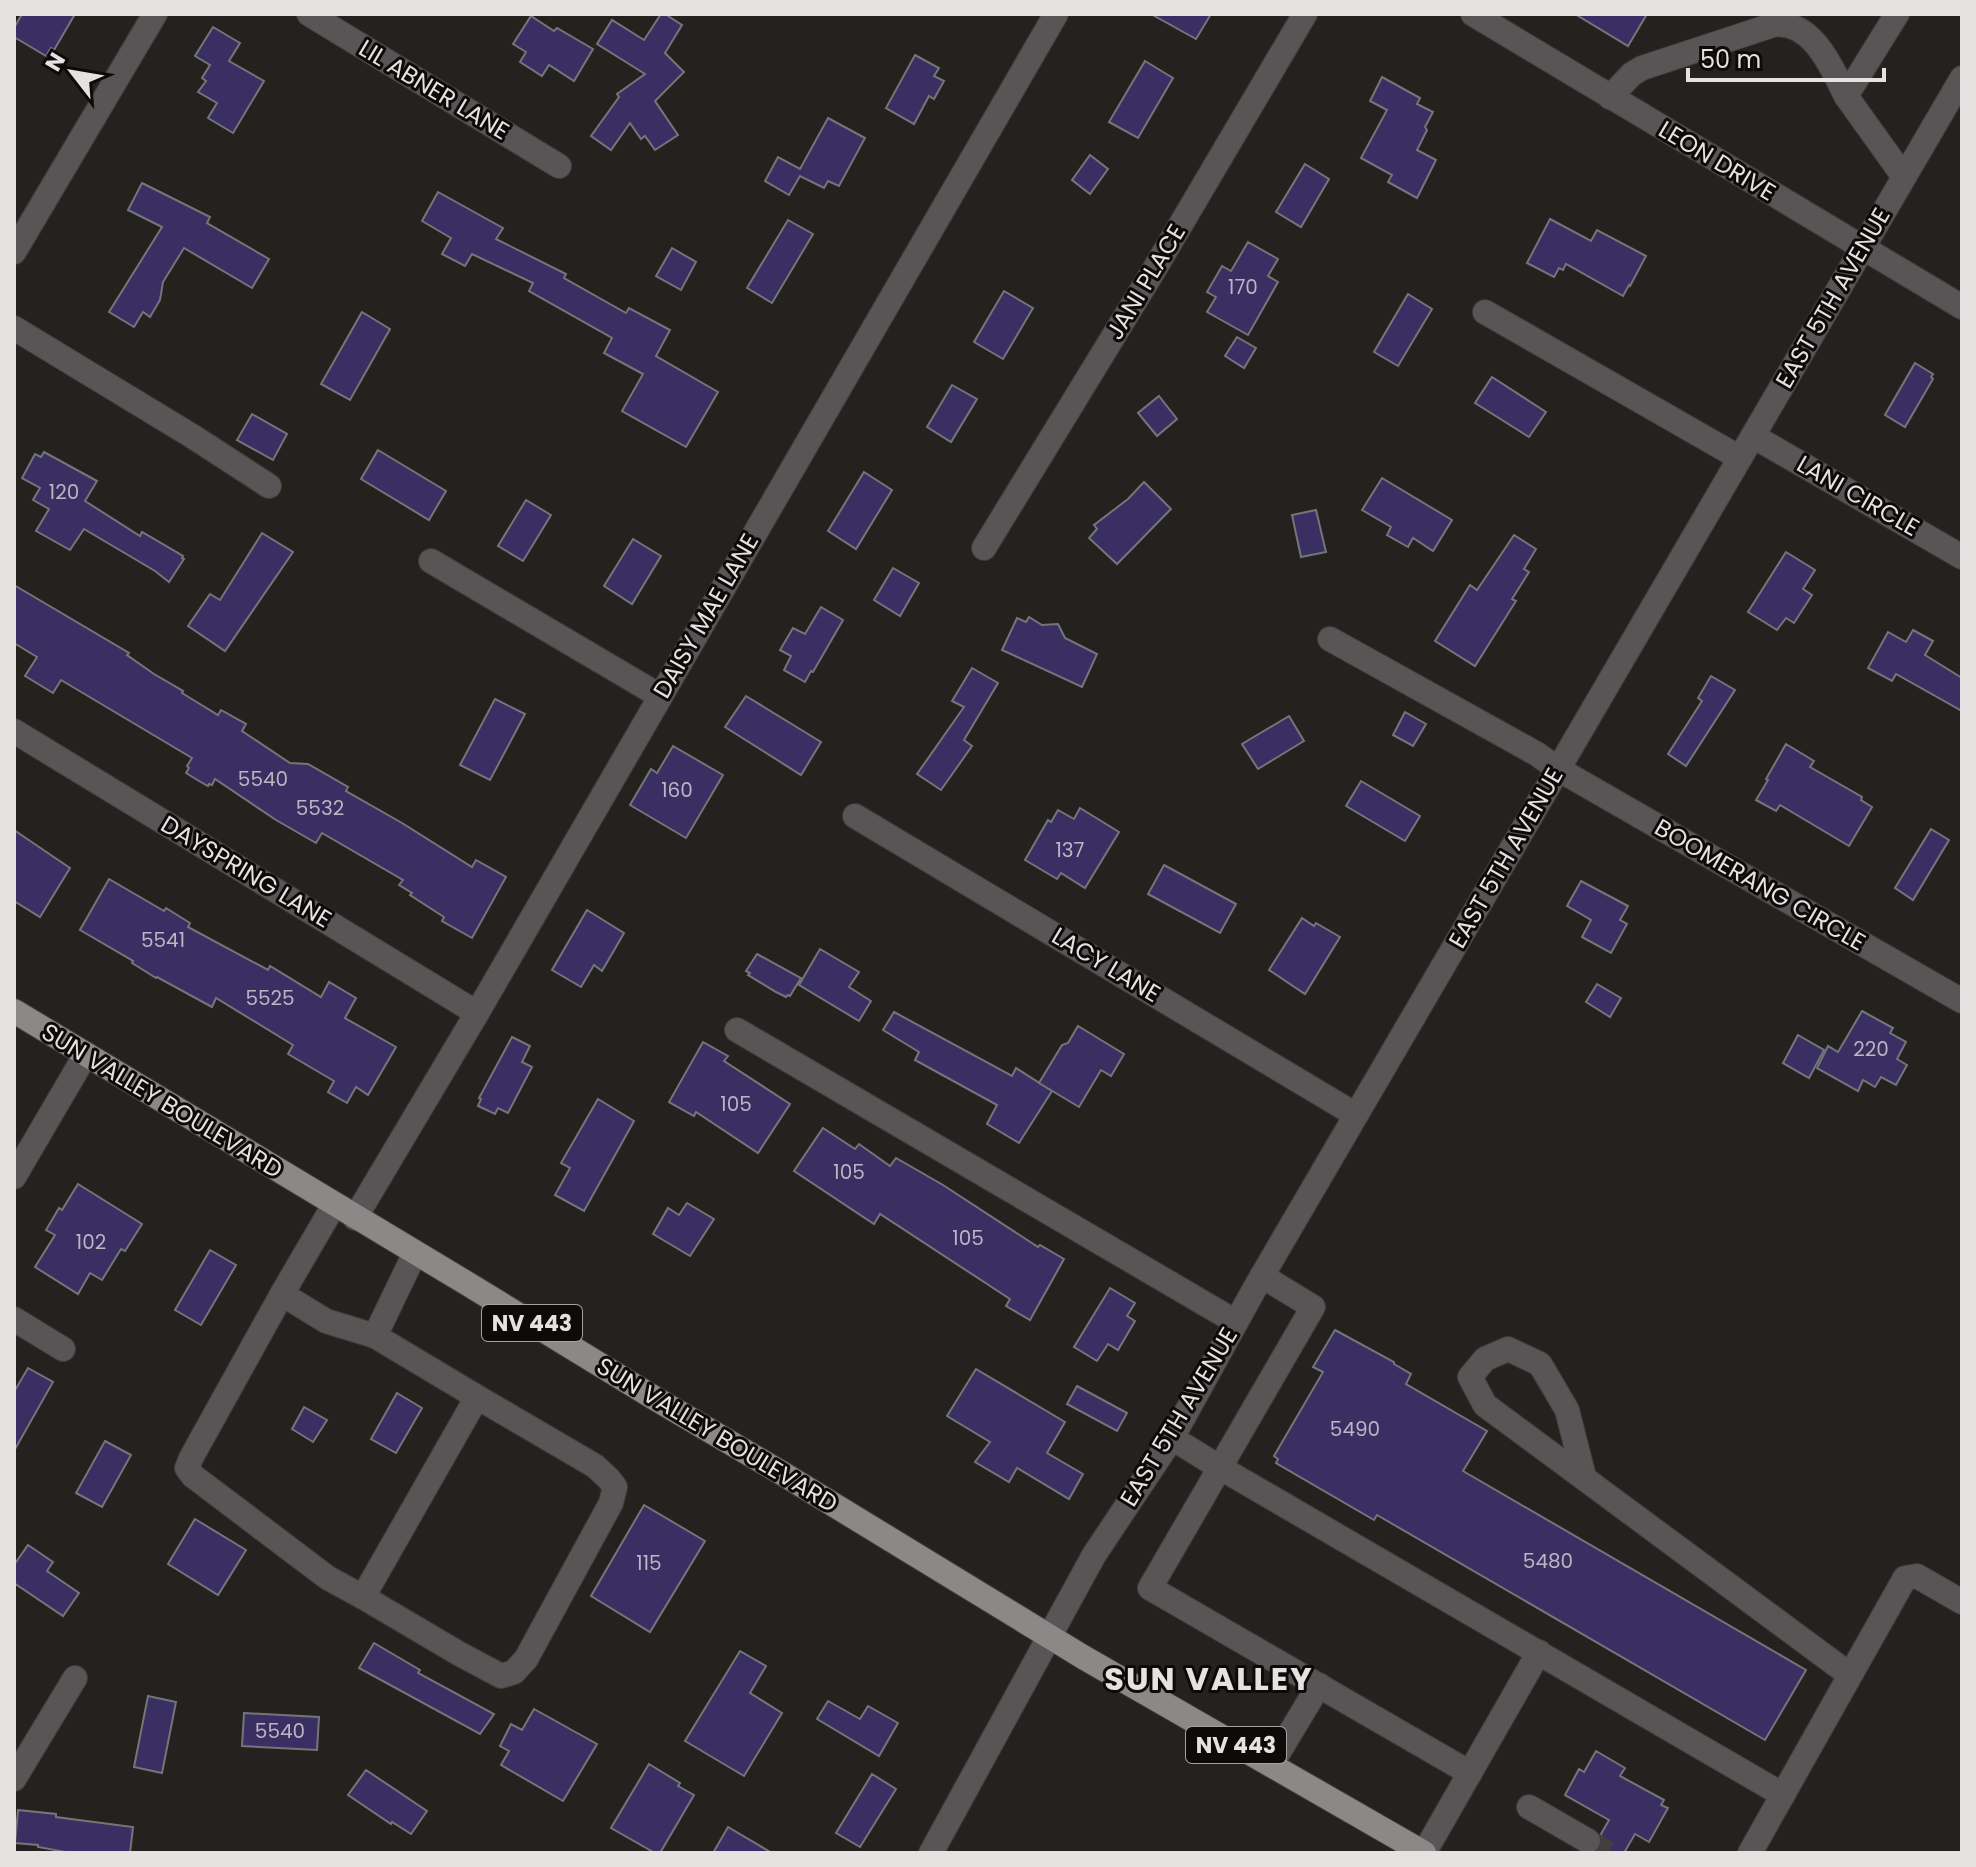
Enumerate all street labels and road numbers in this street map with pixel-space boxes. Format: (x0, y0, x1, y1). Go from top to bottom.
street label: LIL ABNER LANE (353, 32, 516, 147)
street label: LEON DRIVE (1653, 113, 1782, 208)
street label: EAST 5TH AVENUE (1767, 202, 1898, 394)
street label: JANI PLACE (1098, 218, 1193, 346)
street label: LANI CIRCLE (1791, 447, 1925, 544)
street label: DAISY MAE LANE (645, 527, 766, 704)
street label: EAST 5TH AVENUE (1440, 762, 1571, 954)
street label: DAYSPRING LANE (155, 808, 338, 936)
street label: BOOMERANG CIRCLE (1649, 811, 1872, 958)
street label: LACY LANE (1046, 919, 1167, 1010)
street label: SUN VALLEY BOULEVARD (36, 1015, 289, 1186)
road number: NV 443 (482, 1305, 582, 1341)
street label: EAST 5TH AVENUE (1112, 1321, 1245, 1512)
street label: SUN VALLEY BOULEVARD (591, 1349, 844, 1520)
road number: NV 443 (1186, 1727, 1286, 1763)

